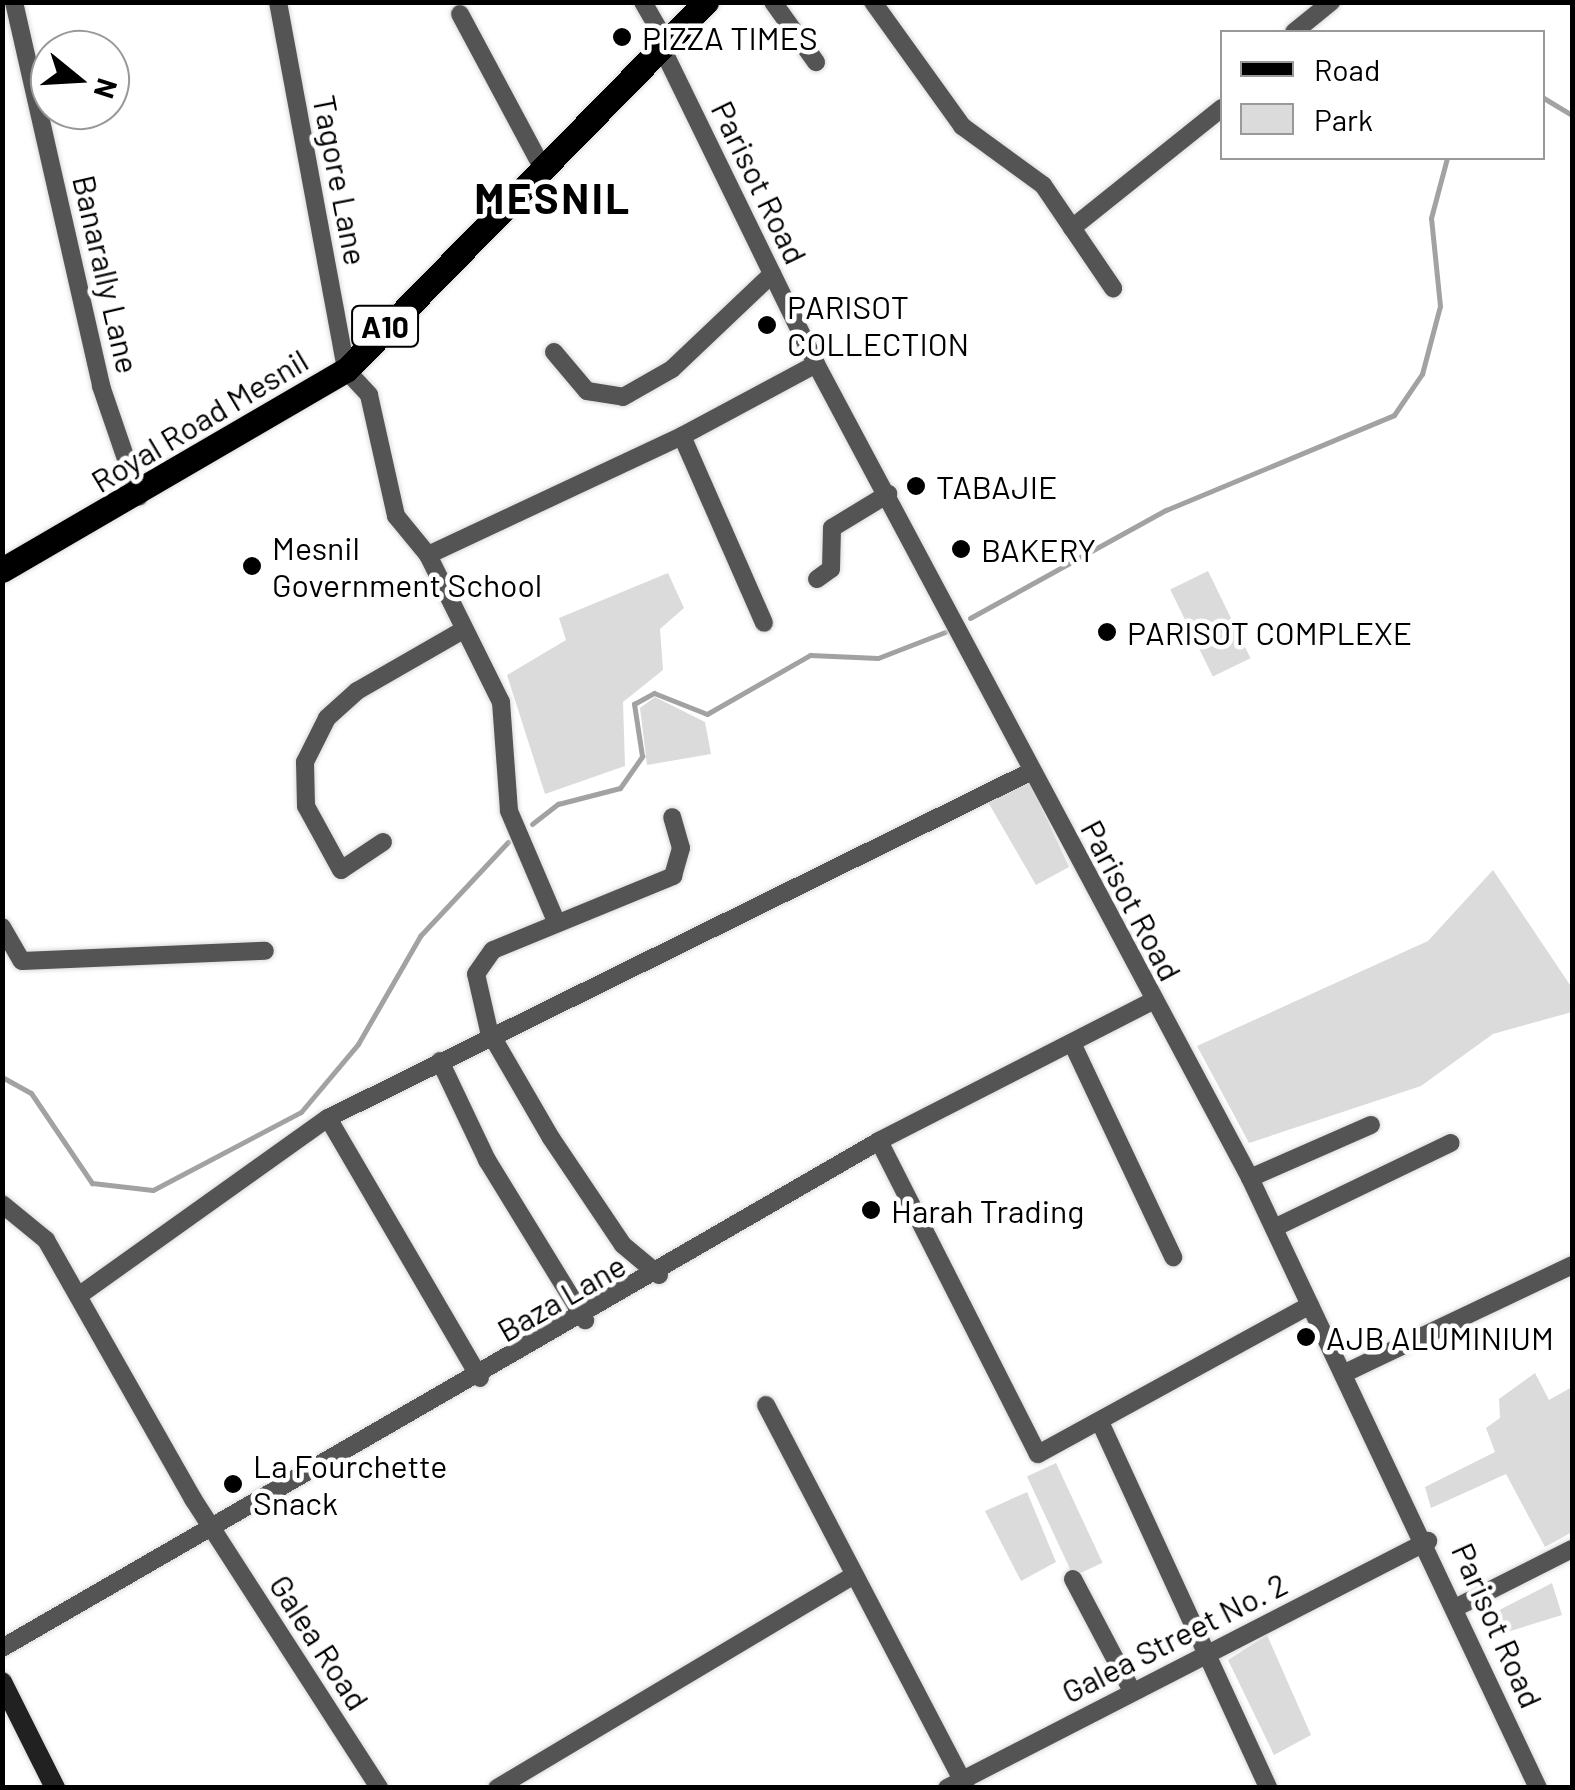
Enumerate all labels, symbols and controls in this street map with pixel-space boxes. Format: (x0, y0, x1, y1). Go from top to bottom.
place label: PIZZA TIMES (642, 18, 818, 56)
marker: PIZZA TIMES (611, 26, 633, 48)
north arrow (30, 30, 130, 130)
legend (1220, 30, 1545, 160)
text: Road (1314, 51, 1380, 87)
text: N (88, 75, 126, 103)
street label: Tagore Lane (306, 92, 376, 268)
street label: Parisot Road (704, 94, 816, 270)
text: Park (1314, 101, 1373, 137)
street label: Banarally Lane (66, 171, 148, 377)
district label: MESNIL (474, 172, 632, 222)
place label: PARISOT COLLECTION (787, 288, 969, 363)
road number: A10 (350, 301, 420, 351)
marker: PARISOT COLLECTION (756, 314, 778, 336)
street label: Royal Road Mesnil (84, 340, 314, 500)
place label: TABAJIE (936, 467, 1057, 505)
marker: TABAJIE (905, 475, 927, 497)
place label: Mesnil Government School (272, 529, 542, 604)
place label: BAKERY (981, 530, 1096, 568)
marker: BAKERY (950, 538, 972, 560)
marker: Mesnil Government School (241, 555, 263, 577)
place label: PARISOT COMPLEXE (1127, 613, 1412, 651)
marker: PARISOT COMPLEXE (1096, 621, 1118, 643)
street label: Parisot Road (1074, 813, 1190, 987)
place label: Harah Trading (891, 1191, 1084, 1229)
marker: Harah Trading (860, 1199, 882, 1221)
street label: Baza Lane (490, 1245, 632, 1349)
place label: AJB ALUMINIUM (1326, 1318, 1554, 1356)
marker: AJB ALUMINIUM (1295, 1326, 1317, 1348)
place label: La Fourchette Snack (253, 1447, 447, 1522)
marker: La Fourchette Snack (222, 1473, 244, 1495)
street label: Parisot Road (1445, 1537, 1551, 1713)
street label: Galea Street No. 2 (1055, 1564, 1293, 1710)
street label: Galea Road (262, 1567, 378, 1717)

